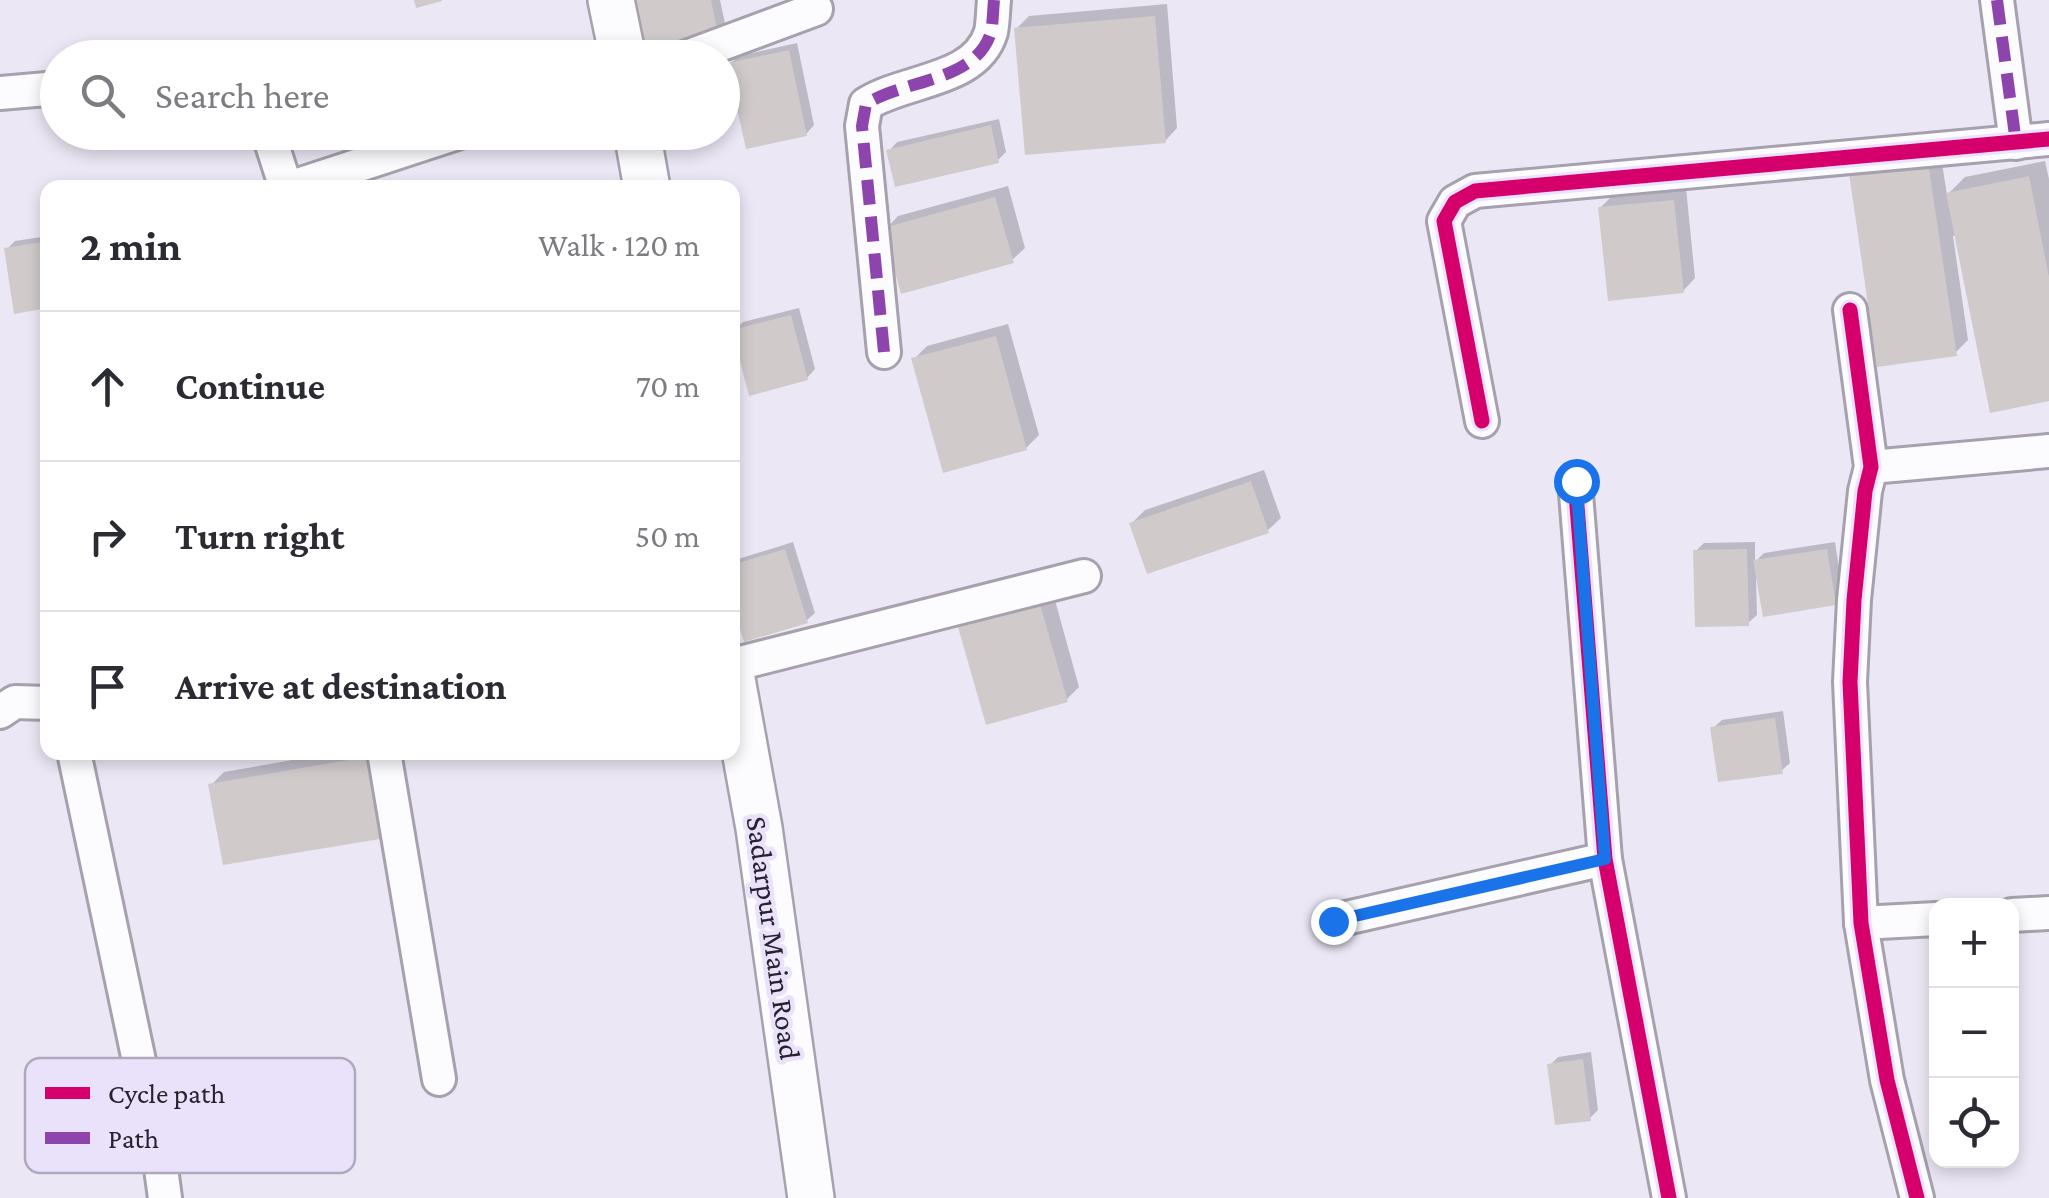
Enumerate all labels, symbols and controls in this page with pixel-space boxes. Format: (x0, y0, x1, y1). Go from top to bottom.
search box (40, 40, 740, 150)
icon: search (75, 68, 130, 123)
text: Search here (155, 74, 329, 116)
text: 2 min (80, 222, 181, 269)
text: Walk · 120 m (538, 227, 700, 263)
icon: ahead (80, 359, 135, 414)
text: Continue (175, 365, 325, 407)
text: 70 m (636, 368, 700, 404)
route start (1554, 459, 1600, 505)
icon: right (80, 509, 135, 564)
text: Turn right (175, 515, 344, 557)
text: 50 m (635, 518, 700, 554)
icon: arrive (80, 659, 135, 714)
text: Arrive at destination (175, 665, 507, 707)
street label: Sadarpur Main Road (740, 814, 807, 1062)
map controls (1929, 898, 2019, 1168)
button: + (1929, 898, 2019, 988)
route end (1311, 899, 1357, 945)
button: − (1929, 988, 2019, 1078)
legend (25, 1058, 355, 1173)
text: Cycle path (108, 1078, 225, 1109)
button: locate (1929, 1078, 2019, 1168)
text: Path (108, 1123, 159, 1154)

